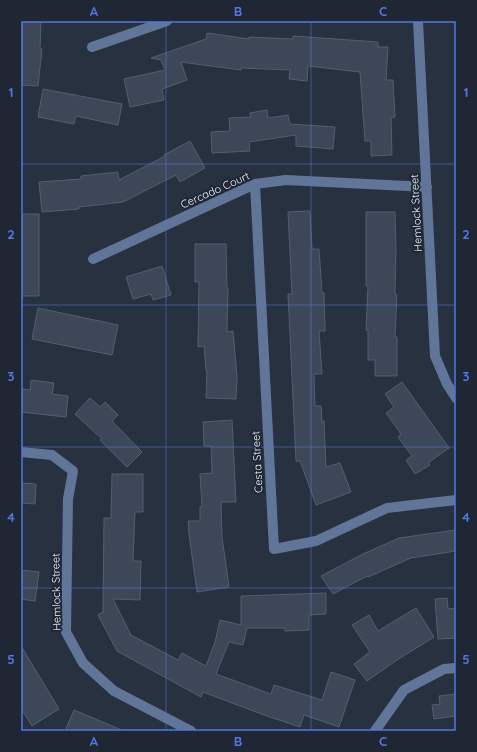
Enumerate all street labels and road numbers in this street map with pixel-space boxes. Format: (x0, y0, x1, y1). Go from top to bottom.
street label: Cercado Court (178, 168, 252, 211)
street label: Hemlock Street (407, 173, 425, 252)
street label: Cesta Street (248, 430, 266, 493)
street label: Hemlock Street (48, 553, 64, 631)

